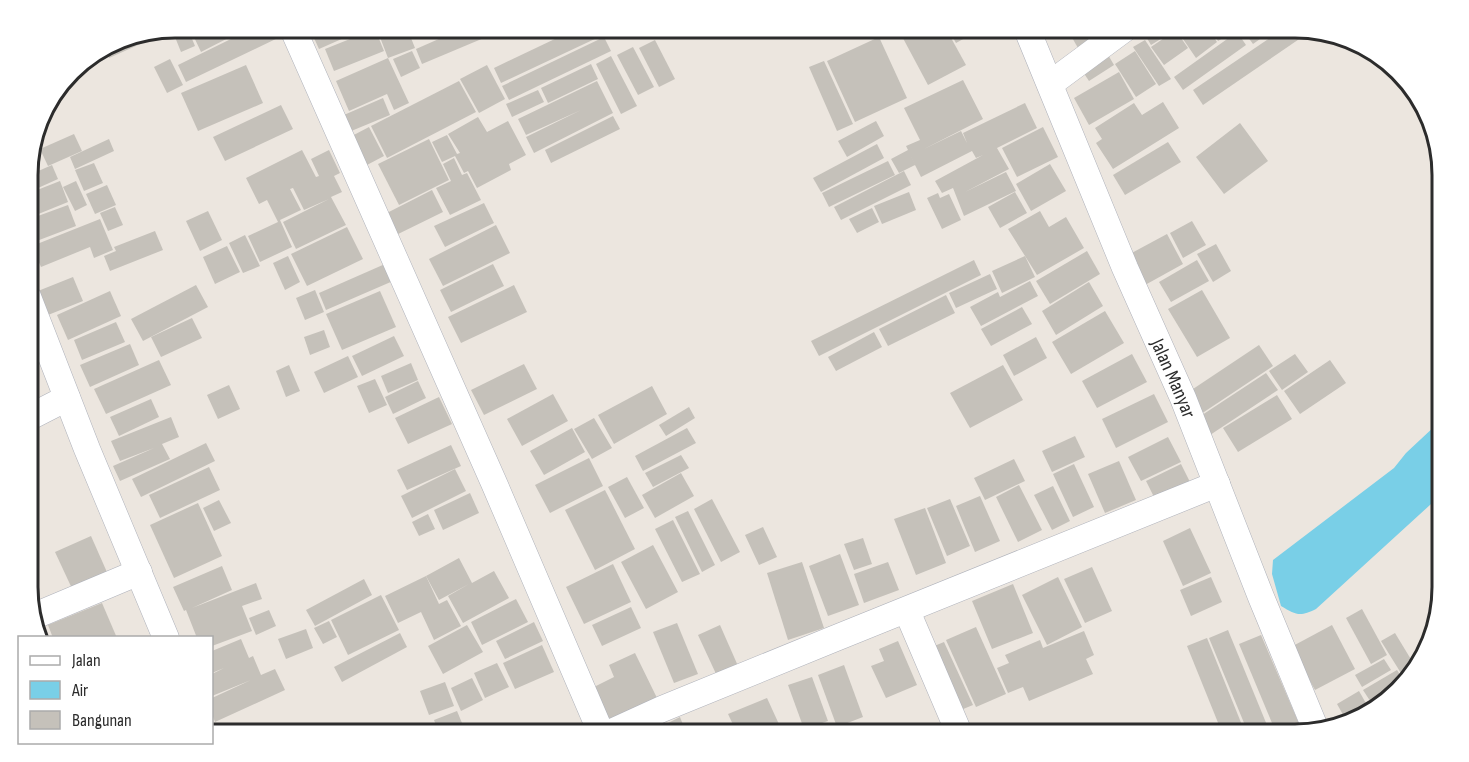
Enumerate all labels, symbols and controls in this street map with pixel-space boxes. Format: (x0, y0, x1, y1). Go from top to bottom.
street label: Jalan Manyar (1145, 334, 1201, 422)
legend (18, 636, 213, 744)
text: Jalan (71, 650, 101, 671)
text: Air (71, 680, 88, 701)
text: Bangunan (72, 710, 132, 731)

